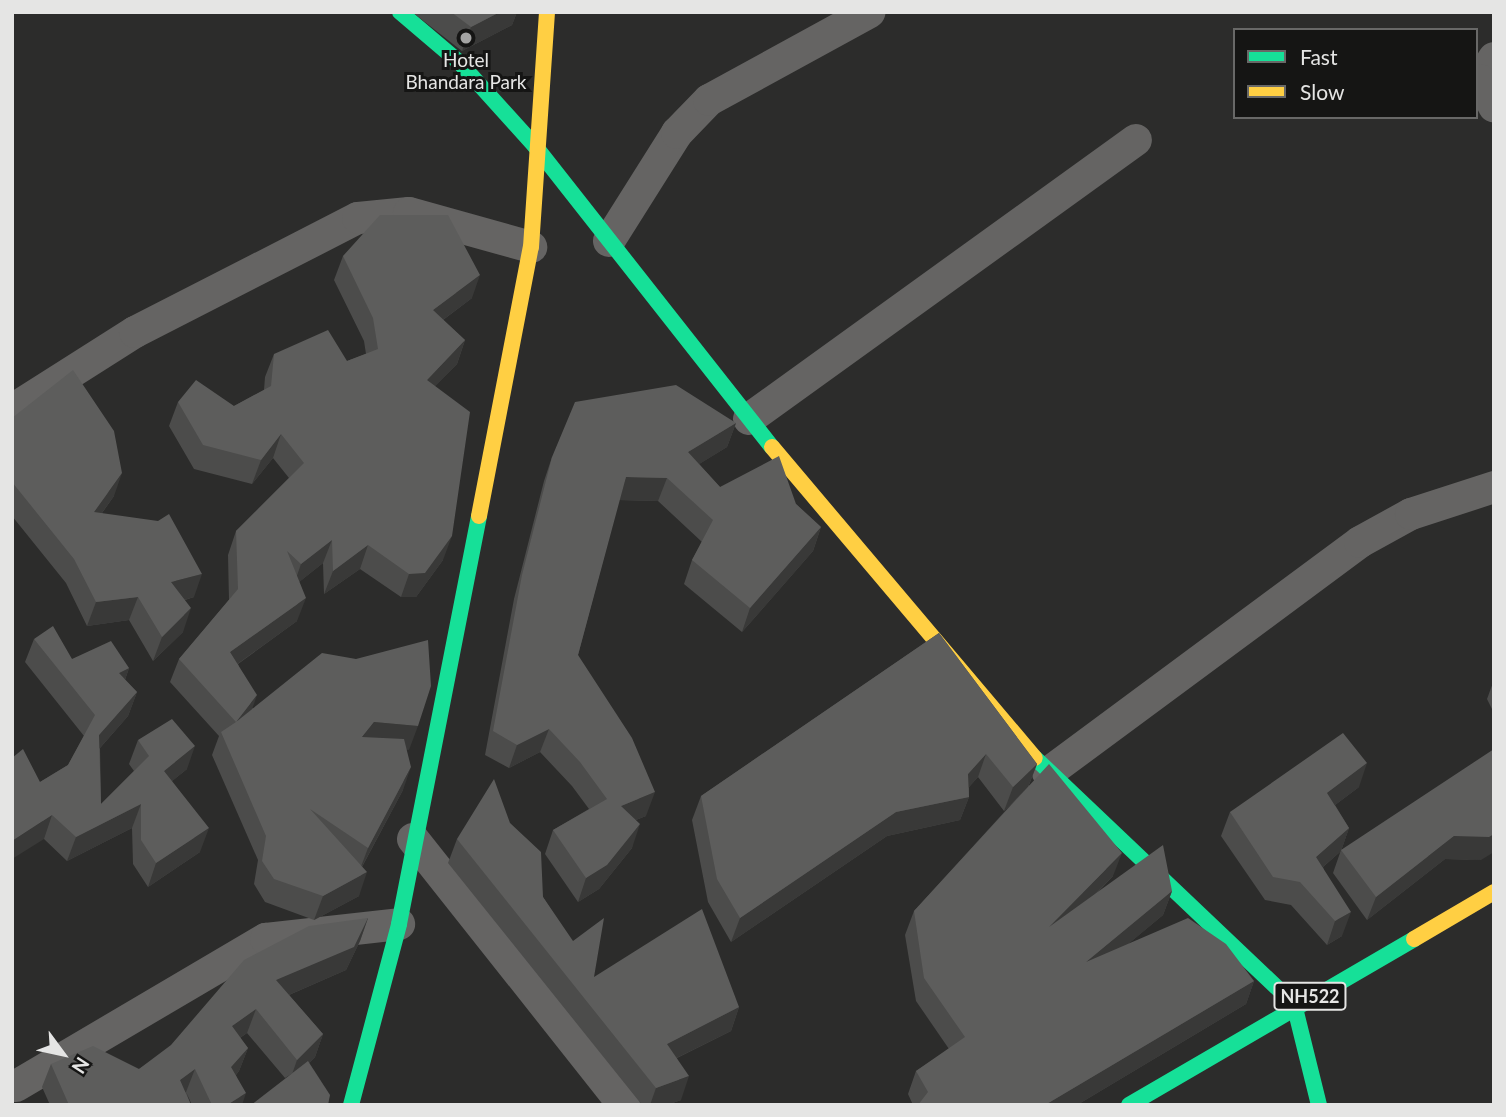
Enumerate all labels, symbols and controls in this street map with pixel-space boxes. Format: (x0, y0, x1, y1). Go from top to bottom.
legend (1233, 28, 1478, 119)
marker: Hotel Bhandara Park (458, 30, 474, 46)
text: Fast (1300, 44, 1337, 69)
place label: Hotel Bhandara Park (405, 49, 527, 93)
text: Slow (1300, 79, 1344, 104)
road number: NH522 (1273, 981, 1347, 1010)
north arrow (28, 1019, 98, 1089)
text: N (67, 1053, 95, 1078)

